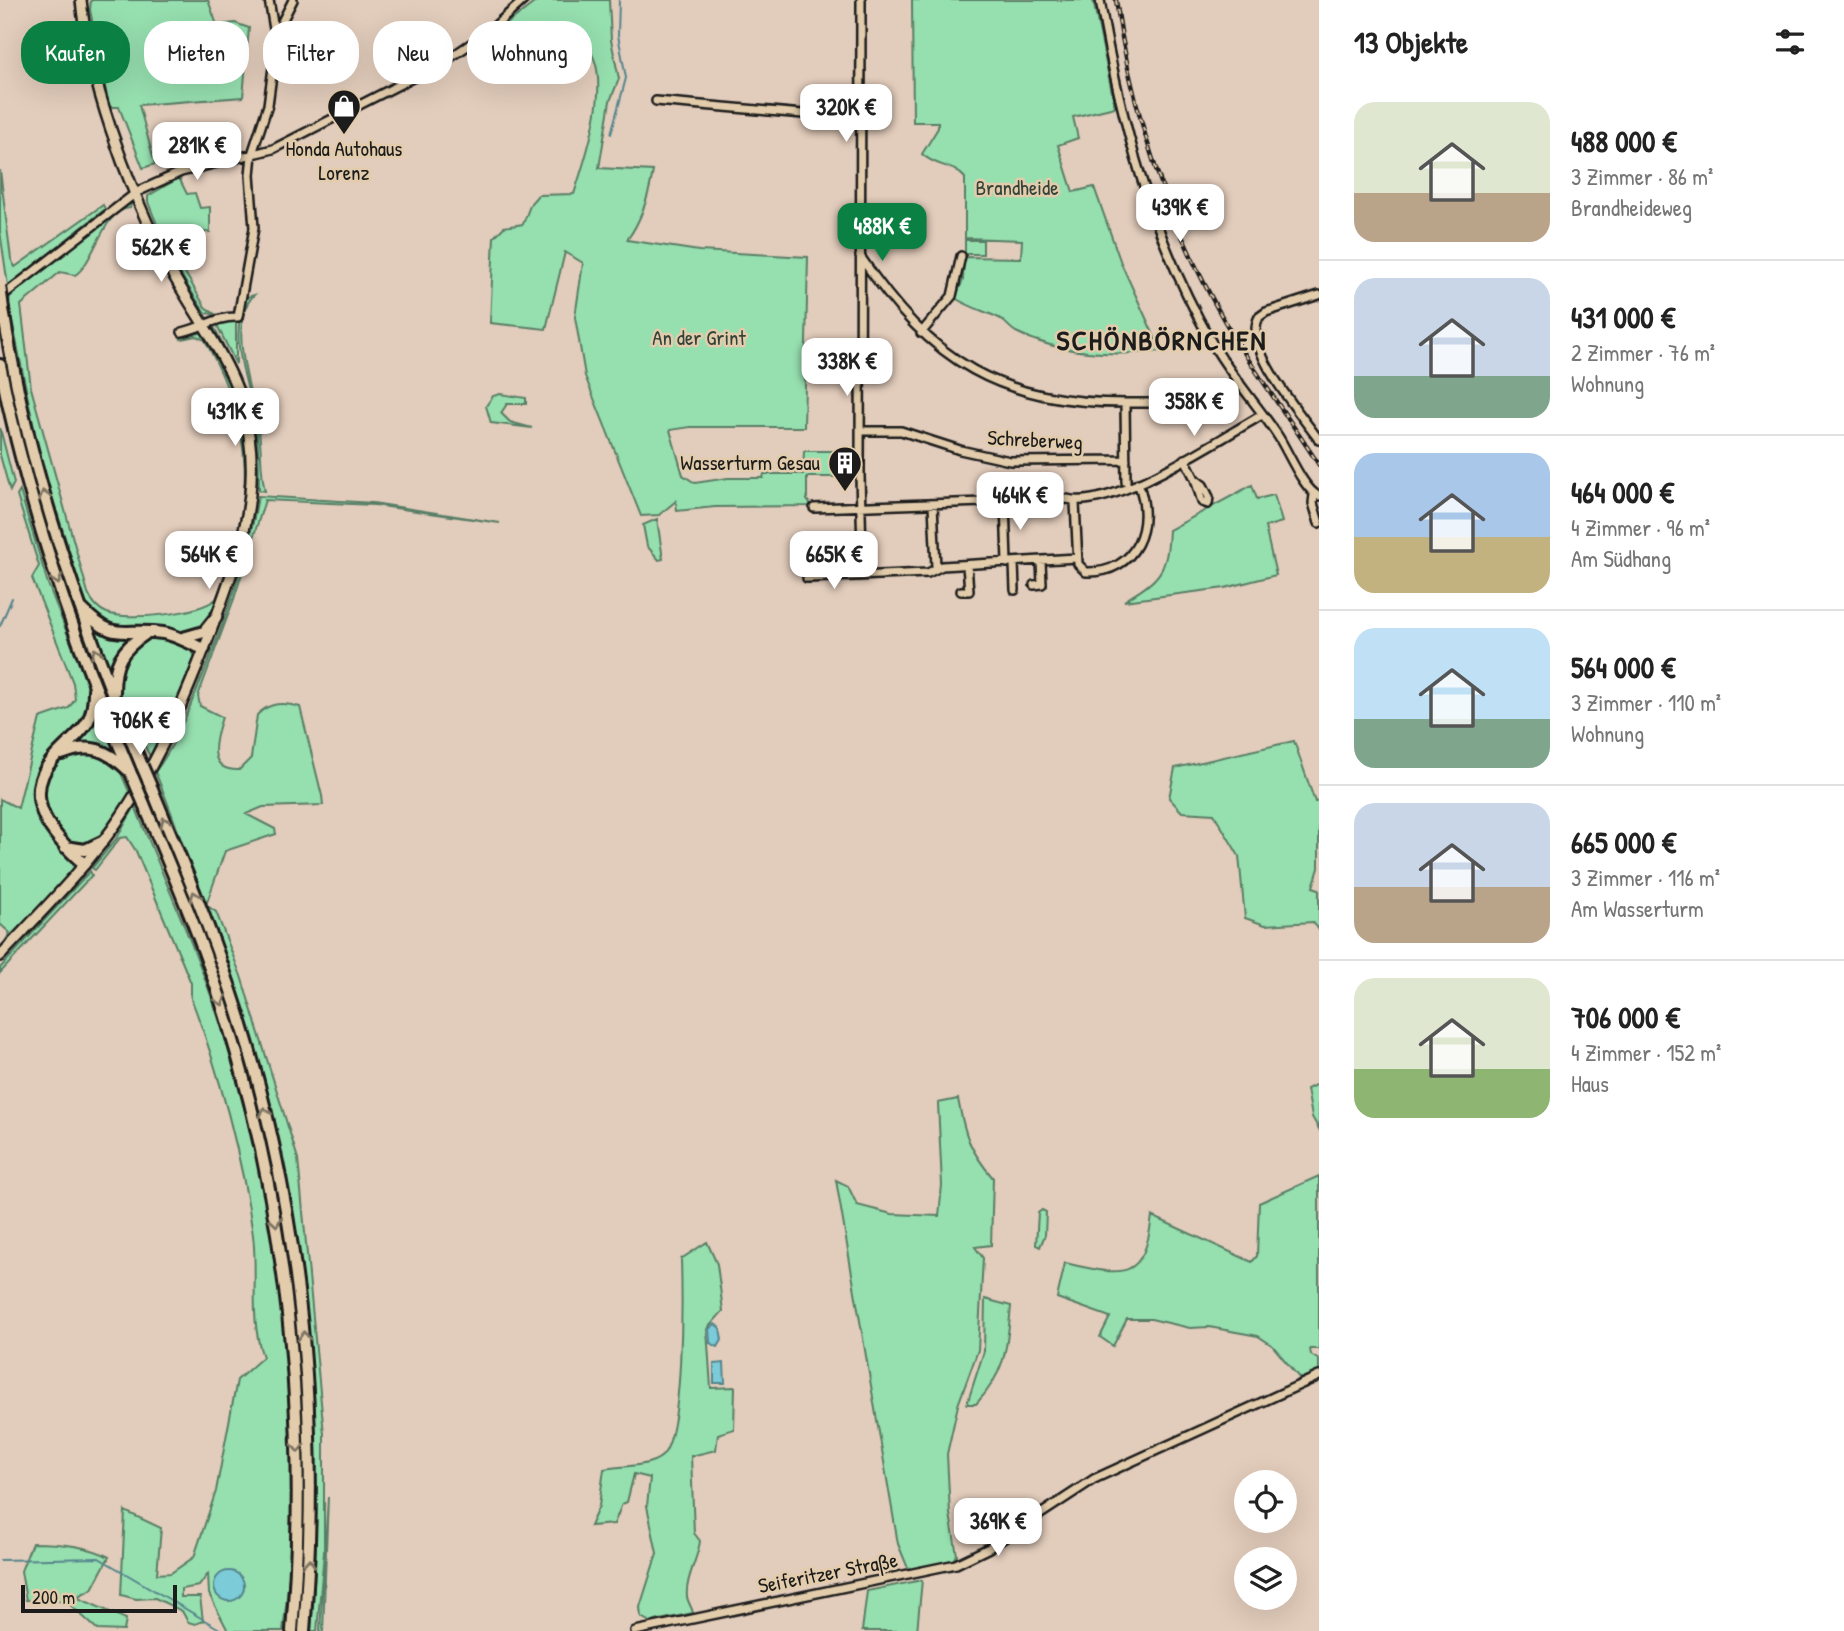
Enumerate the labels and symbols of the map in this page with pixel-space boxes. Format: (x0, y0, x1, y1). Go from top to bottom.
pin: 320K € (789, 85, 903, 144)
shop icon: Honda Autohaus Lorenz (325, 87, 363, 136)
pin: 281K € (140, 122, 254, 182)
place label: Honda Autohaus Lorenz (286, 134, 402, 187)
park label: Brandheide (975, 173, 1059, 202)
pin: 439K € (1123, 184, 1237, 244)
pin: 488K € (825, 204, 939, 263)
pin: 562K € (104, 224, 218, 284)
district label: SCHÖNBÖRNCHEN (1057, 321, 1267, 359)
park label: An der Grint (652, 323, 747, 352)
pin: 338K € (790, 338, 904, 398)
pin: 358K € (1137, 378, 1251, 438)
pin: 431K € (178, 388, 292, 448)
street label: Schreberweg (987, 423, 1084, 456)
building icon: Wasserturm Gesau (826, 444, 864, 493)
place label: Wasserturm Gesau (680, 448, 821, 477)
pin: 464K € (963, 472, 1077, 532)
one-way arrow (38, 490, 52, 502)
pin: 564K € (152, 532, 266, 591)
pin: 665K € (777, 532, 891, 591)
one-way arrow (49, 573, 63, 585)
one-way arrow (90, 648, 104, 660)
pin: 706K € (83, 698, 197, 757)
one-way arrow (160, 817, 174, 829)
one-way arrow (190, 890, 204, 902)
one-way arrow (213, 995, 227, 1007)
one-way arrow (259, 1106, 274, 1118)
one-way arrow (268, 1216, 283, 1228)
one-way arrow (297, 1330, 312, 1341)
one-way arrow (290, 1443, 306, 1454)
pin: 369K € (941, 1498, 1055, 1558)
street label: Seiferitzer Straße (756, 1545, 900, 1600)
one-way arrow (301, 1557, 316, 1568)
scale bar (21, 1582, 177, 1614)

